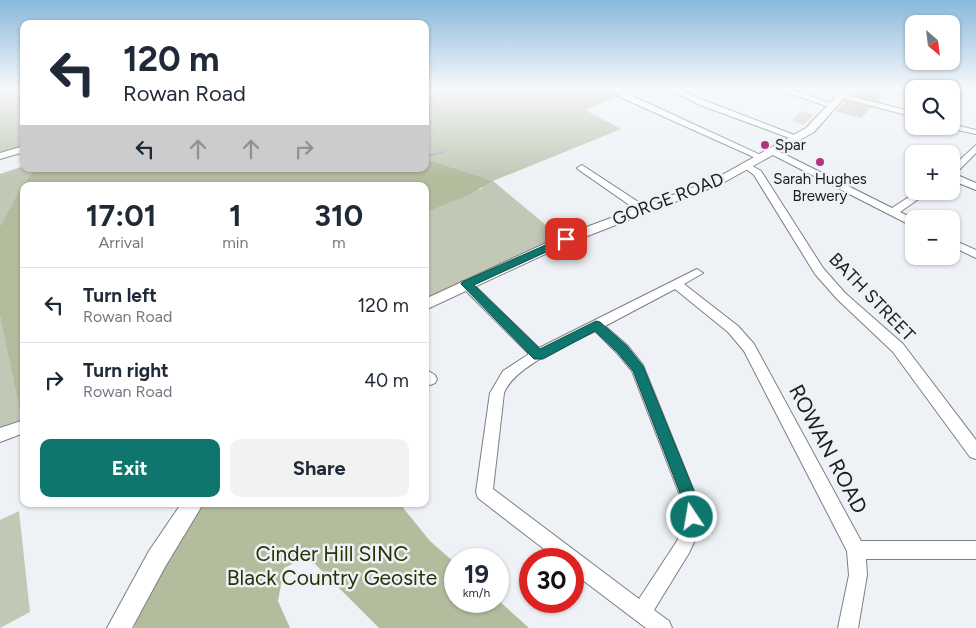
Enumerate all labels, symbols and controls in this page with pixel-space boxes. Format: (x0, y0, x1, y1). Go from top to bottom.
north arrow (905, 15, 960, 70)
map controls (905, 15, 960, 265)
text: 120 m (123, 38, 220, 80)
icon: left (40, 40, 105, 105)
text: Rowan Road (123, 80, 246, 107)
button: search (905, 80, 960, 135)
icon: left (131, 135, 159, 163)
icon: ahead (184, 135, 212, 163)
icon: ahead (237, 135, 265, 163)
icon: right (290, 135, 318, 163)
place label: Spar (775, 136, 806, 154)
marker: Spar (759, 139, 771, 151)
button: + (905, 145, 960, 200)
marker: Sarah Hughes Brewery (814, 156, 826, 168)
street label: GORGE ROAD (609, 168, 727, 230)
place label: Sarah Hughes Brewery (773, 170, 867, 205)
text: 17:01 (86, 197, 156, 234)
text: 1 (229, 197, 242, 234)
text: 310 (314, 197, 363, 234)
button: − (905, 210, 960, 265)
pin (545, 218, 587, 260)
icon: arrive (552, 225, 580, 253)
text: Arrival (99, 233, 144, 252)
text: min (222, 233, 248, 252)
text: m (332, 233, 346, 252)
street label: BATH STREET (824, 248, 920, 346)
text: Turn left (83, 284, 157, 307)
icon: left (40, 291, 68, 319)
text: 120 m (357, 294, 409, 317)
text: Rowan Road (83, 307, 172, 326)
text: Turn right (83, 359, 169, 382)
icon: right (40, 366, 68, 394)
text: 40 m (364, 369, 409, 392)
street label: ROWAN ROAD (784, 380, 873, 518)
text: Rowan Road (83, 382, 172, 401)
button: Exit (40, 439, 220, 497)
button: Share (230, 439, 409, 497)
position arrow (665, 490, 717, 542)
park label: Cinder Hill SINC Black Country Geosite (227, 541, 437, 590)
speed limit sign: 30 (519, 548, 584, 613)
text: 19 (464, 559, 489, 589)
text: km/h (463, 586, 490, 600)

